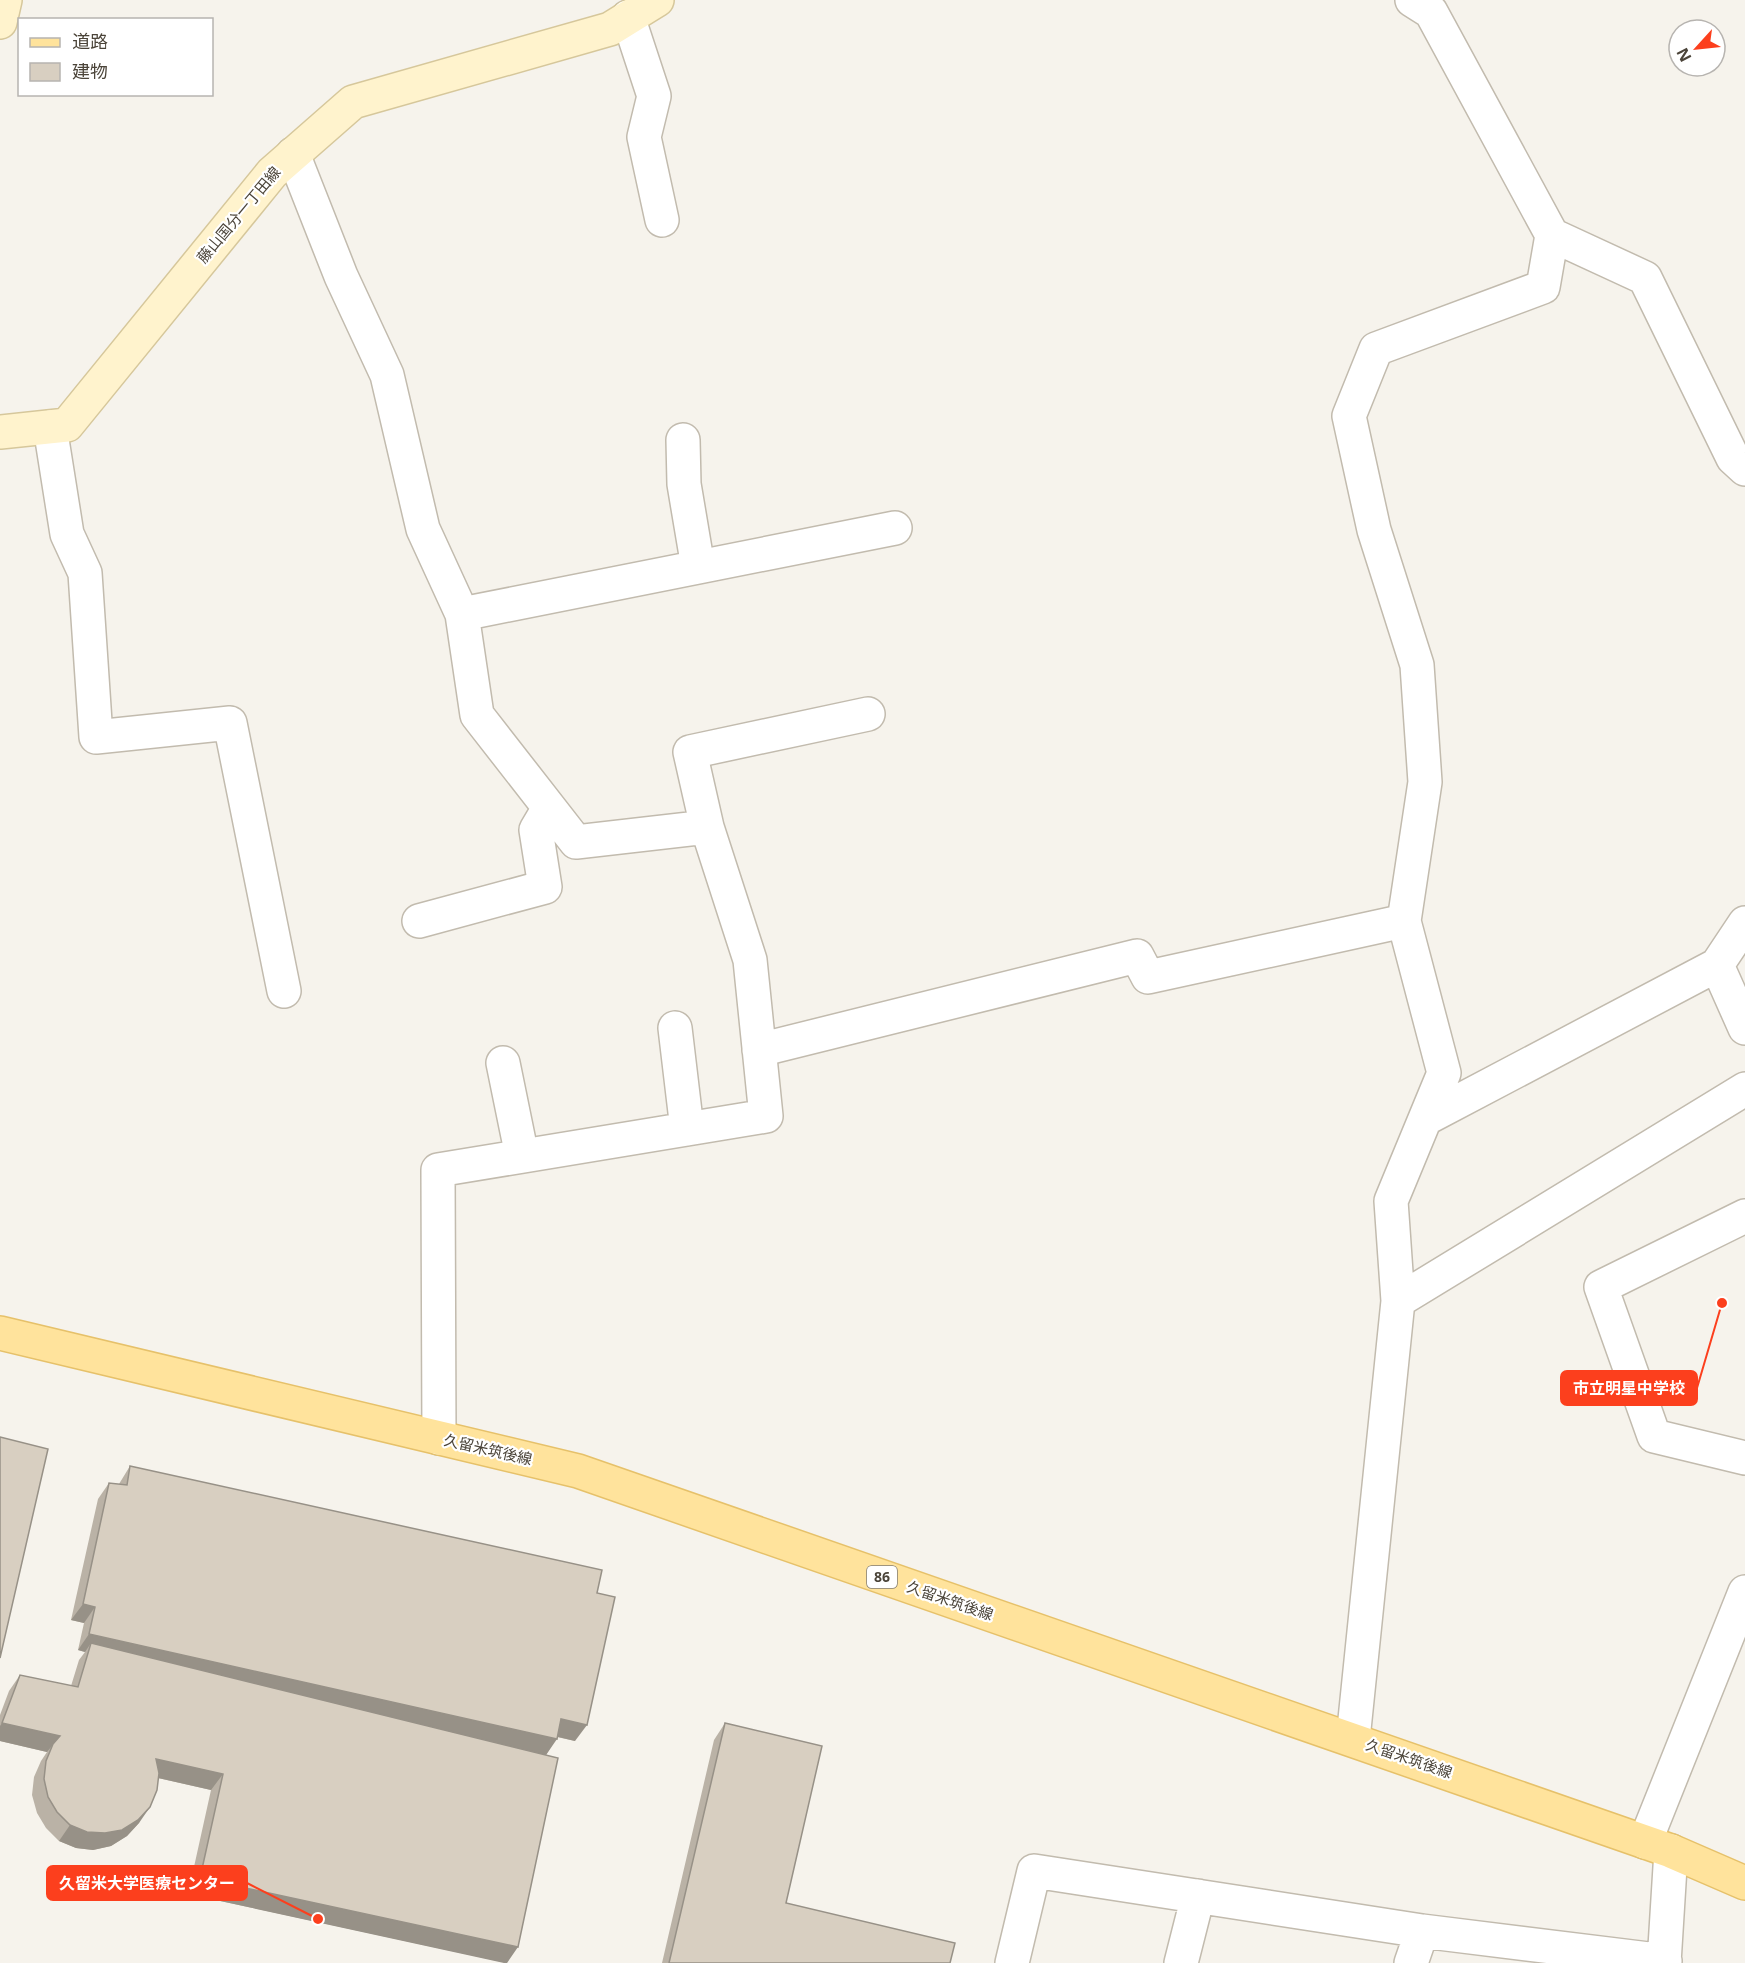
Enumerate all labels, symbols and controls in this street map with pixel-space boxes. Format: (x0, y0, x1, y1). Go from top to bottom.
legend (18, 18, 213, 96)
north arrow (1667, 18, 1727, 78)
text: 道路 (72, 29, 108, 53)
text: N (1671, 44, 1696, 66)
text: 建物 (72, 59, 108, 83)
street label: 藤山国分一丁田線 (192, 162, 284, 267)
callout: 市立明星中学校 (1561, 1371, 1697, 1405)
text: 市立明星中学校 (1573, 1377, 1685, 1399)
street label: 久留米筑後線 (442, 1429, 534, 1469)
road number: 86 (867, 1566, 897, 1588)
street label: 久留米筑後線 (905, 1576, 996, 1624)
street label: 久留米筑後線 (1364, 1734, 1455, 1782)
callout: 久留米大学医療センター (47, 1866, 247, 1900)
text: 久留米大学医療センター (59, 1872, 235, 1894)

